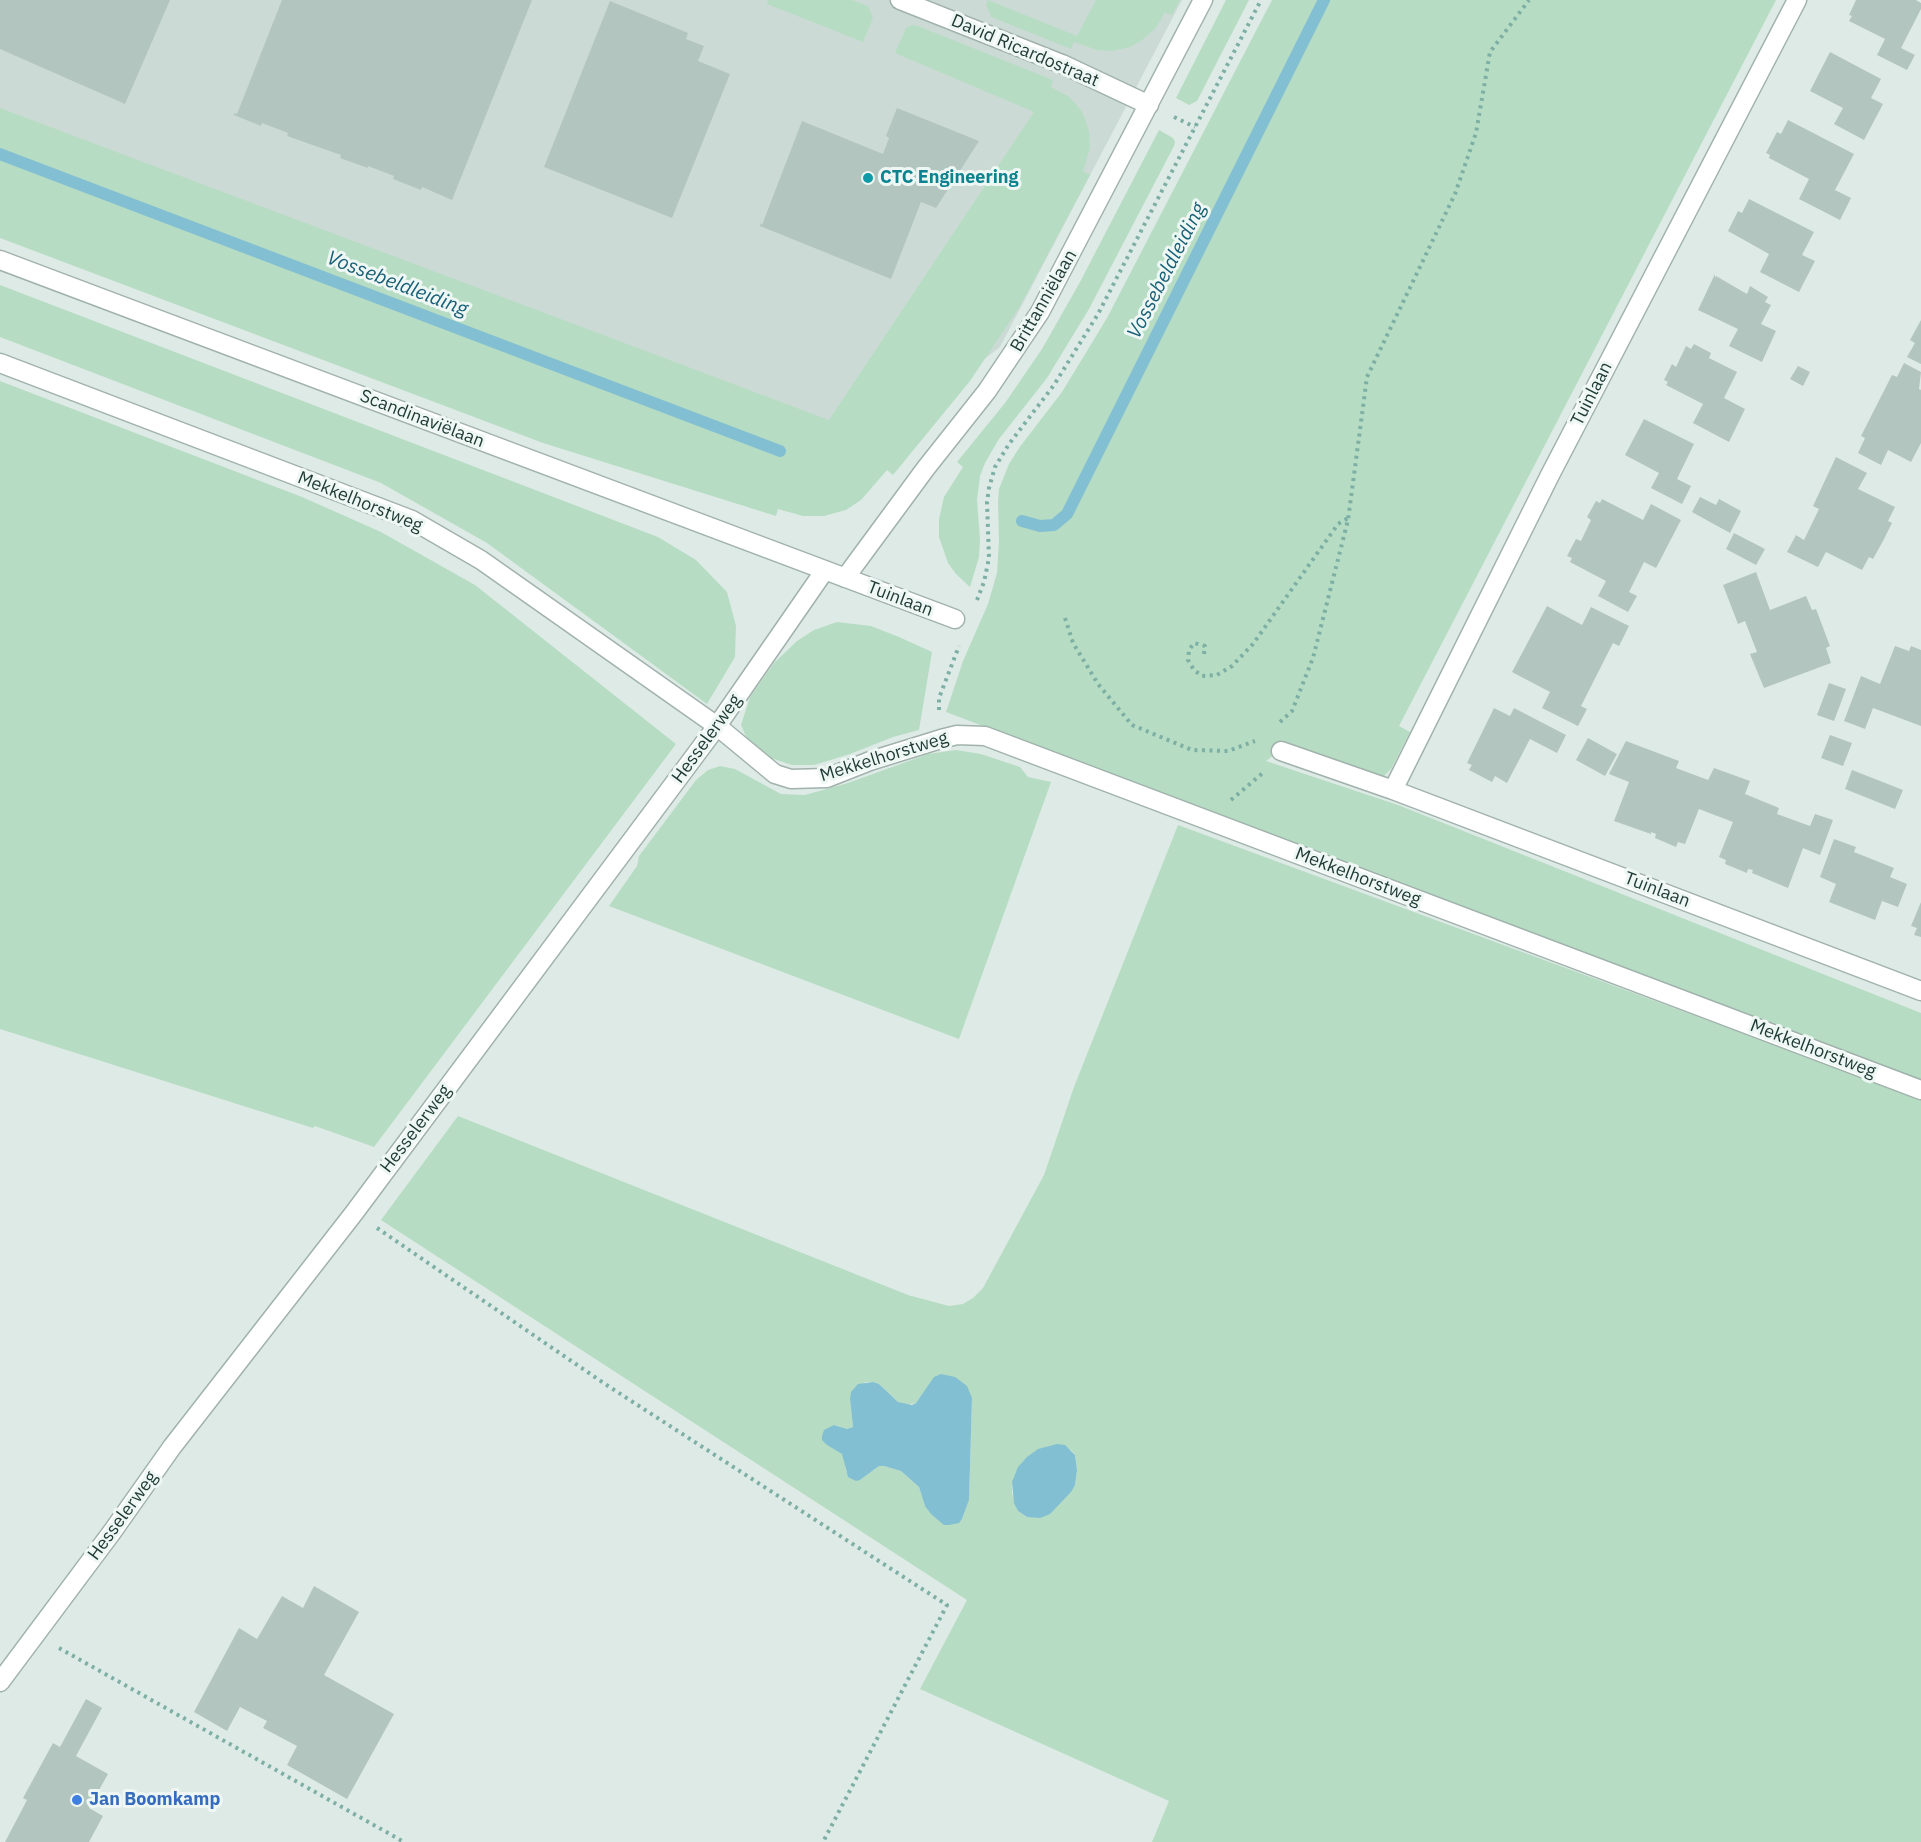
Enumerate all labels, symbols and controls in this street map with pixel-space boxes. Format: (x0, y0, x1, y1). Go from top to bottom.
street label: David Ricardostraat (948, 10, 1102, 92)
place label: CTC Engineering (880, 167, 1019, 189)
marker: CTC Engineering (861, 171, 875, 185)
water label: Vossebeldleiding (1123, 199, 1211, 343)
water label: Vossebeldleiding (323, 246, 471, 322)
street label: Brittanniëlaan (1006, 246, 1082, 356)
street label: Tuinlaan (1567, 358, 1617, 430)
street label: Scandinaviëlaan (357, 385, 487, 453)
street label: Mekkelhorstweg (294, 467, 426, 537)
street label: Tuinlaan (864, 577, 936, 621)
street label: Hesselerweg (668, 690, 746, 788)
street label: Mekkelhorstweg (817, 727, 951, 787)
street label: Mekkelhorstweg (1292, 843, 1424, 911)
street label: Tuinlaan (1621, 868, 1693, 912)
street label: Mekkelhorstweg (1747, 1015, 1879, 1083)
street label: Hesselerweg (376, 1081, 456, 1177)
street label: Hesselerweg (84, 1467, 162, 1565)
place label: Jan Boomkamp (89, 1789, 220, 1811)
marker: Jan Boomkamp (70, 1793, 84, 1807)

